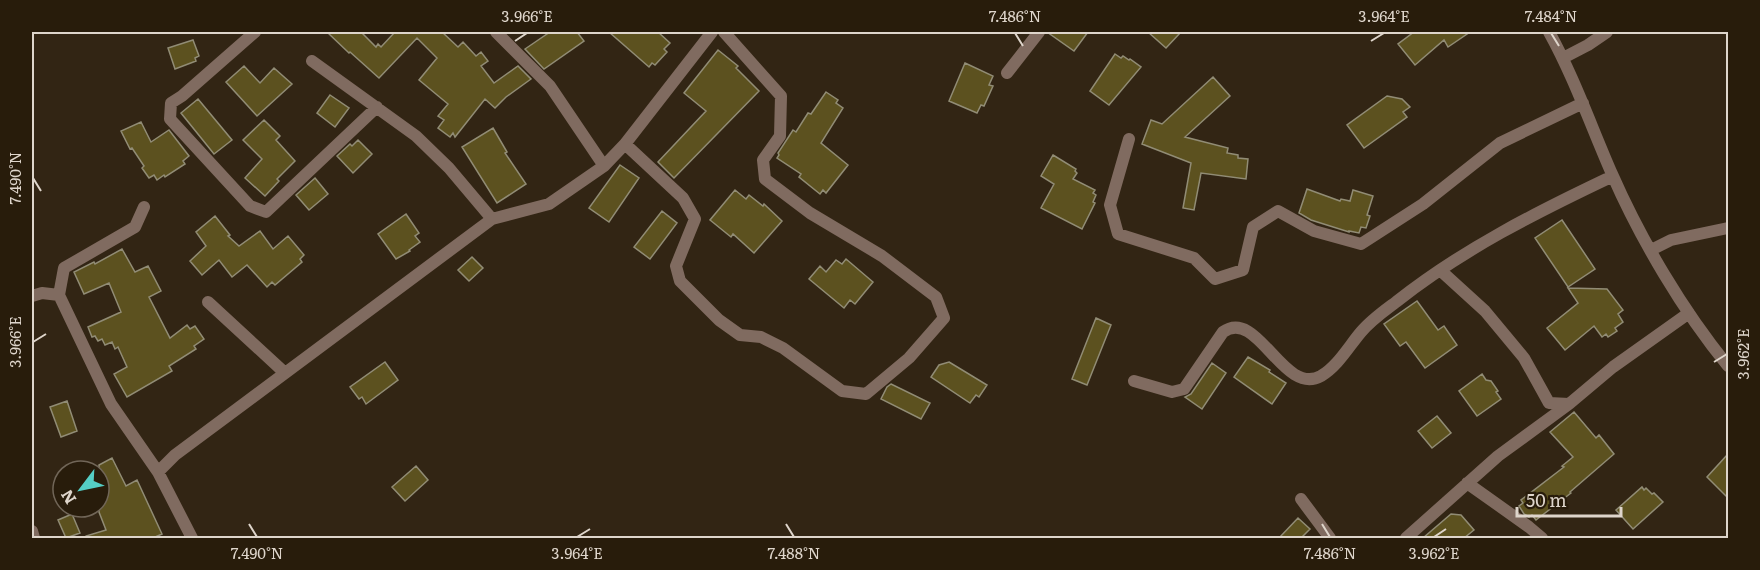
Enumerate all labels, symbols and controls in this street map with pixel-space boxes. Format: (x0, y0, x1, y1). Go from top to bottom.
text: 3.966°E (501, 4, 553, 27)
text: 7.486°N (989, 4, 1041, 27)
text: 3.964°E (1358, 4, 1410, 27)
text: 7.484°N (1525, 4, 1577, 27)
text: 7.490°N (3, 152, 26, 204)
text: 3.966°E (3, 316, 26, 368)
text: 3.962°E (1731, 328, 1754, 380)
north arrow (51, 459, 111, 519)
scale bar (1517, 480, 1620, 518)
text: N (54, 485, 81, 510)
text: 50 m (1526, 486, 1567, 513)
text: 7.490°N (231, 541, 283, 564)
text: 3.964°E (551, 541, 603, 564)
text: 7.488°N (768, 541, 820, 564)
text: 7.486°N (1304, 541, 1356, 564)
text: 3.962°E (1408, 541, 1460, 564)

